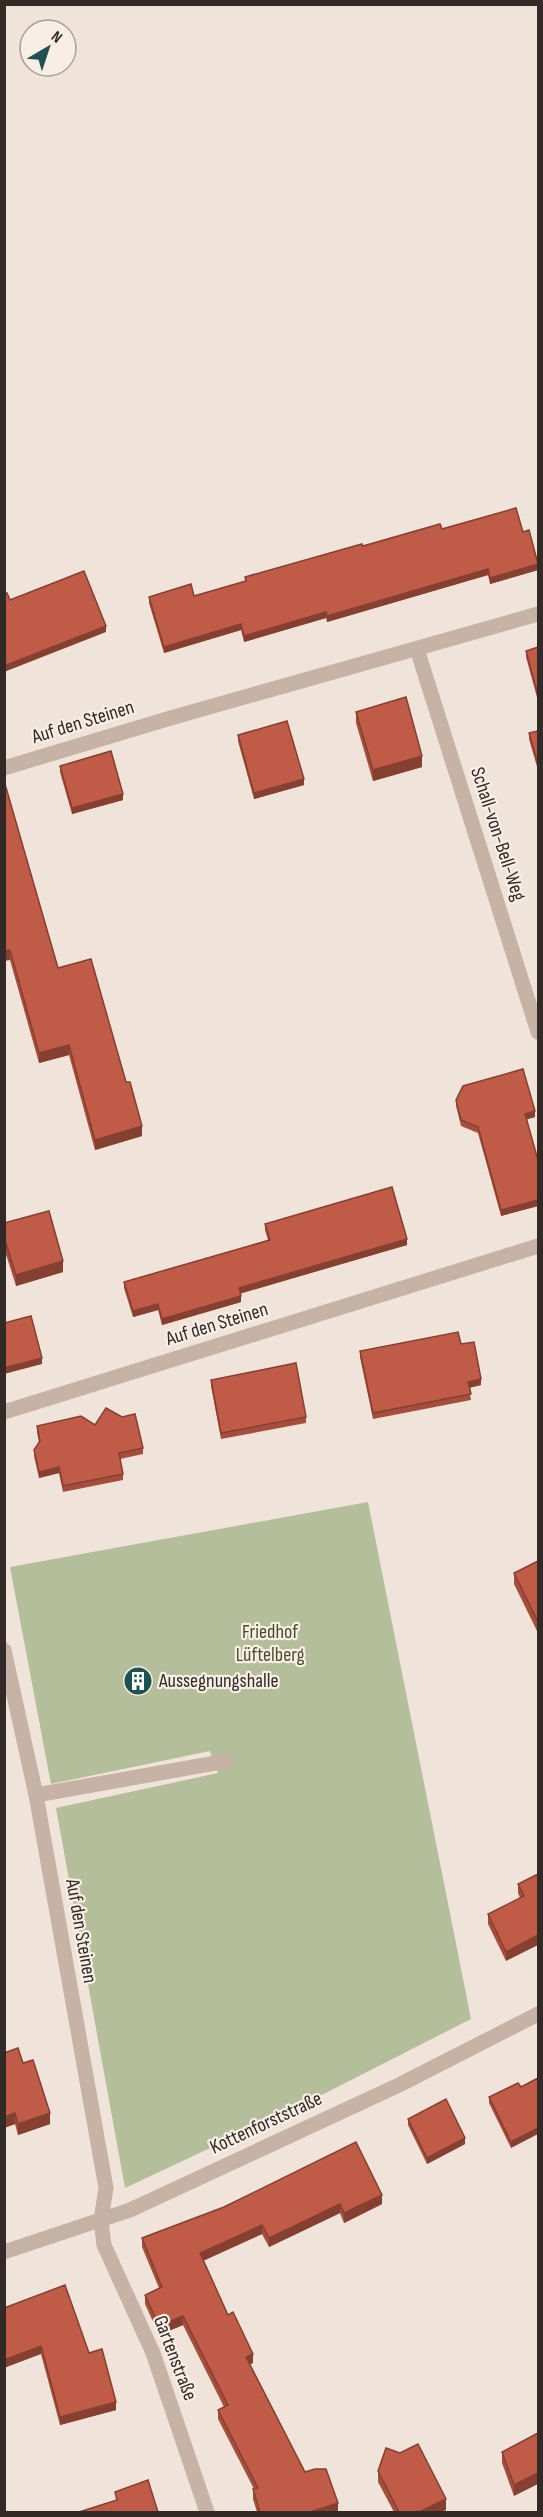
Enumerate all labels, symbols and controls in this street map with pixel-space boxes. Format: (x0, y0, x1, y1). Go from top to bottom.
north arrow (18, 18, 78, 78)
text: N (47, 27, 66, 48)
street label: Auf den Steinen (28, 695, 137, 749)
street label: Schall-von-Bell-Weg (465, 764, 531, 904)
street label: Auf den Steinen (162, 1297, 271, 1351)
park label: Friedhof Lüftelberg (236, 1620, 304, 1667)
building icon: Aussegnungshalle (122, 1665, 154, 1697)
place label: Aussegnungshalle (158, 1669, 278, 1693)
street label: Auf den Steinen (60, 1876, 102, 1985)
street label: Kottenforststraße (206, 2087, 326, 2159)
street label: Gartenstraße (148, 2312, 202, 2404)

